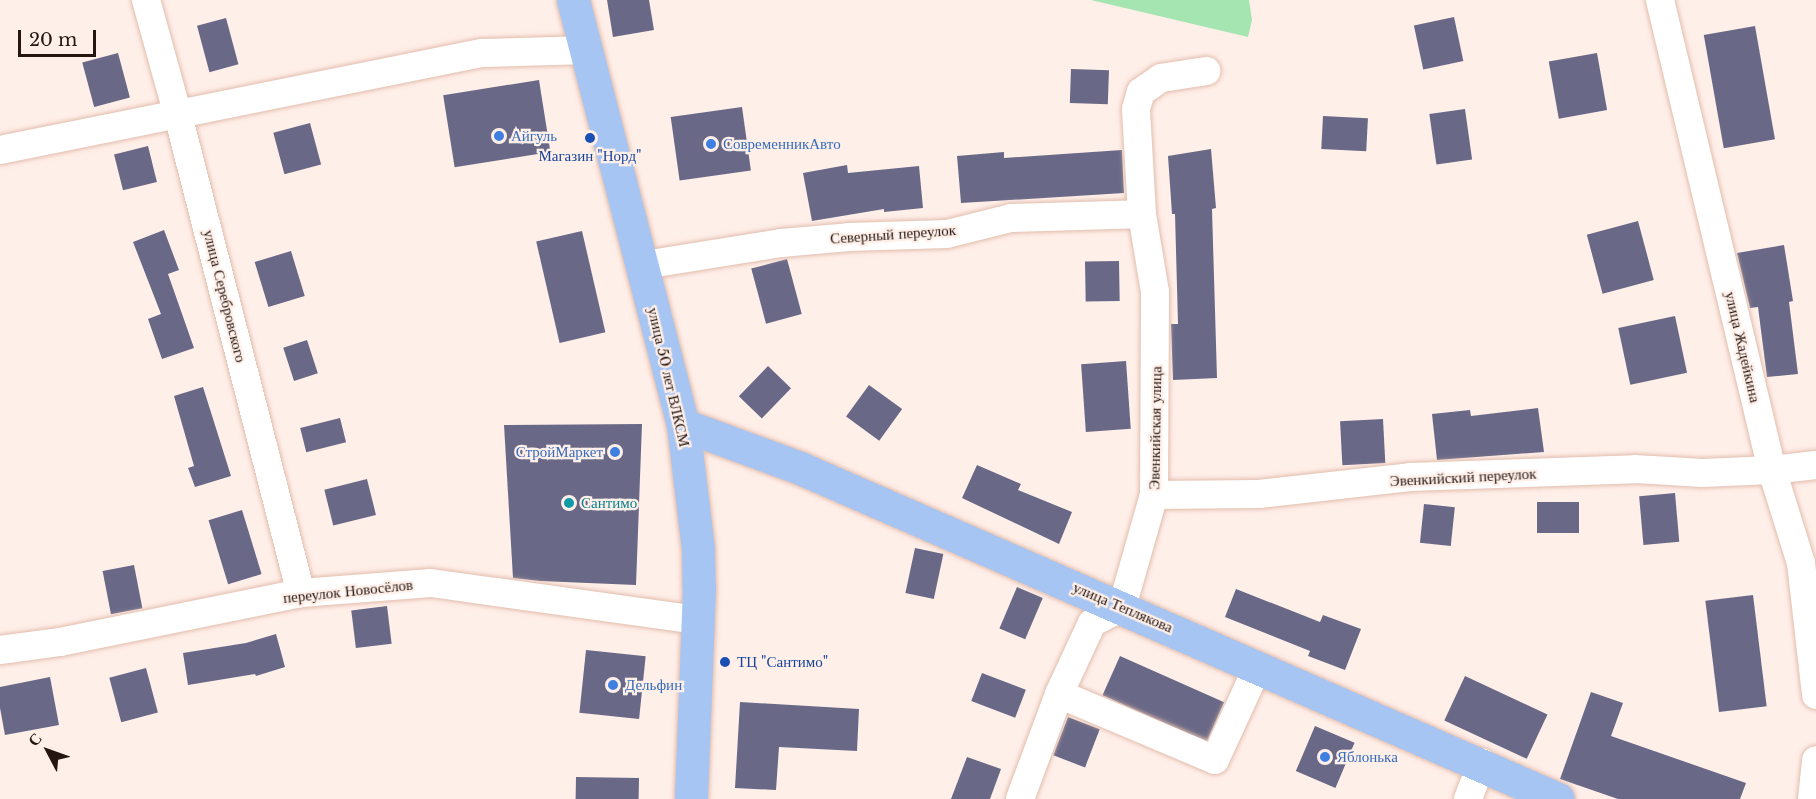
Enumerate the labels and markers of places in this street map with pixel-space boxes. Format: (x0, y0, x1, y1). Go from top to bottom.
place label: Айгуль (511, 127, 557, 145)
marker: Айгуль (492, 129, 506, 143)
marker: Магазин "Норд" (583, 131, 597, 145)
place label: СовременникАвто (723, 135, 841, 153)
marker: СовременникАвто (704, 137, 718, 151)
place label: Магазин "Норд" (538, 147, 642, 165)
place label: СтройМаркет (516, 443, 603, 461)
marker: СтройМаркет (608, 445, 622, 459)
place label: Сантимо (581, 494, 637, 512)
marker: Сантимо (562, 496, 576, 510)
place label: ТЦ "Сантимо" (737, 653, 829, 671)
marker: ТЦ "Сантимо" (718, 655, 732, 669)
place label: Дельфин (625, 676, 682, 694)
marker: Дельфин (606, 678, 620, 692)
place label: Яблонька (1337, 748, 1398, 766)
marker: Яблонька (1318, 750, 1332, 764)

